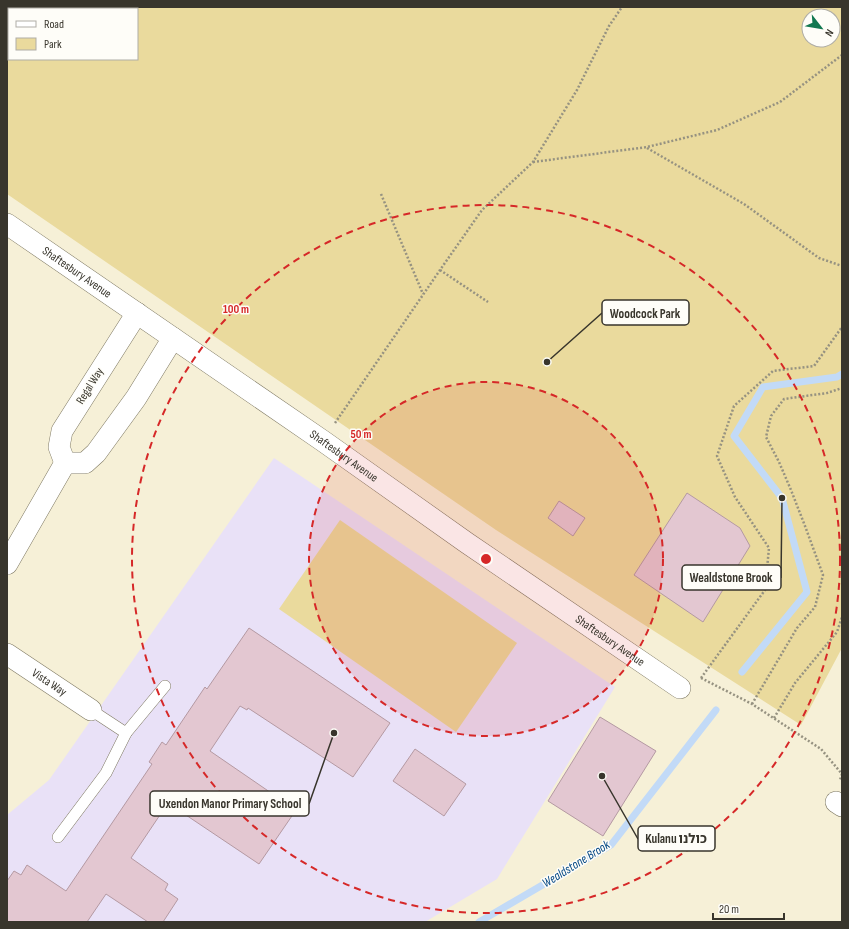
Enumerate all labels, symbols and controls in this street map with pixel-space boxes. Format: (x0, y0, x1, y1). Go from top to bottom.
legend (8, 8, 138, 60)
north arrow (801, 8, 841, 48)
text: Road (44, 17, 64, 32)
text: N (822, 27, 836, 39)
text: Park (44, 37, 62, 52)
street label: Shaftesbury Avenue (40, 243, 115, 301)
callout: Woodcock Park (602, 300, 689, 325)
text: 100 m (223, 302, 249, 317)
text: Woodcock Park (610, 306, 681, 322)
street label: Regal Way (73, 365, 107, 407)
street label: Shaftesbury Avenue (307, 427, 381, 485)
text: 50 m (351, 427, 371, 442)
centre of rings (479, 552, 493, 566)
callout: Wealdstone Brook (682, 565, 781, 590)
text: Wealdstone Brook (689, 570, 773, 586)
street label: Shaftesbury Avenue (573, 612, 648, 669)
street label: Vista Way (29, 665, 70, 699)
callout: Uxendon Manor Primary School (150, 791, 309, 816)
text: Uxendon Manor Primary School (159, 796, 302, 812)
callout: Kulanu כולנו (638, 826, 715, 851)
text: Kulanu כולנו (645, 831, 707, 847)
water label: Wealdstone Brook (539, 836, 614, 891)
scale bar (713, 895, 784, 921)
text: 20 m (719, 902, 739, 917)

